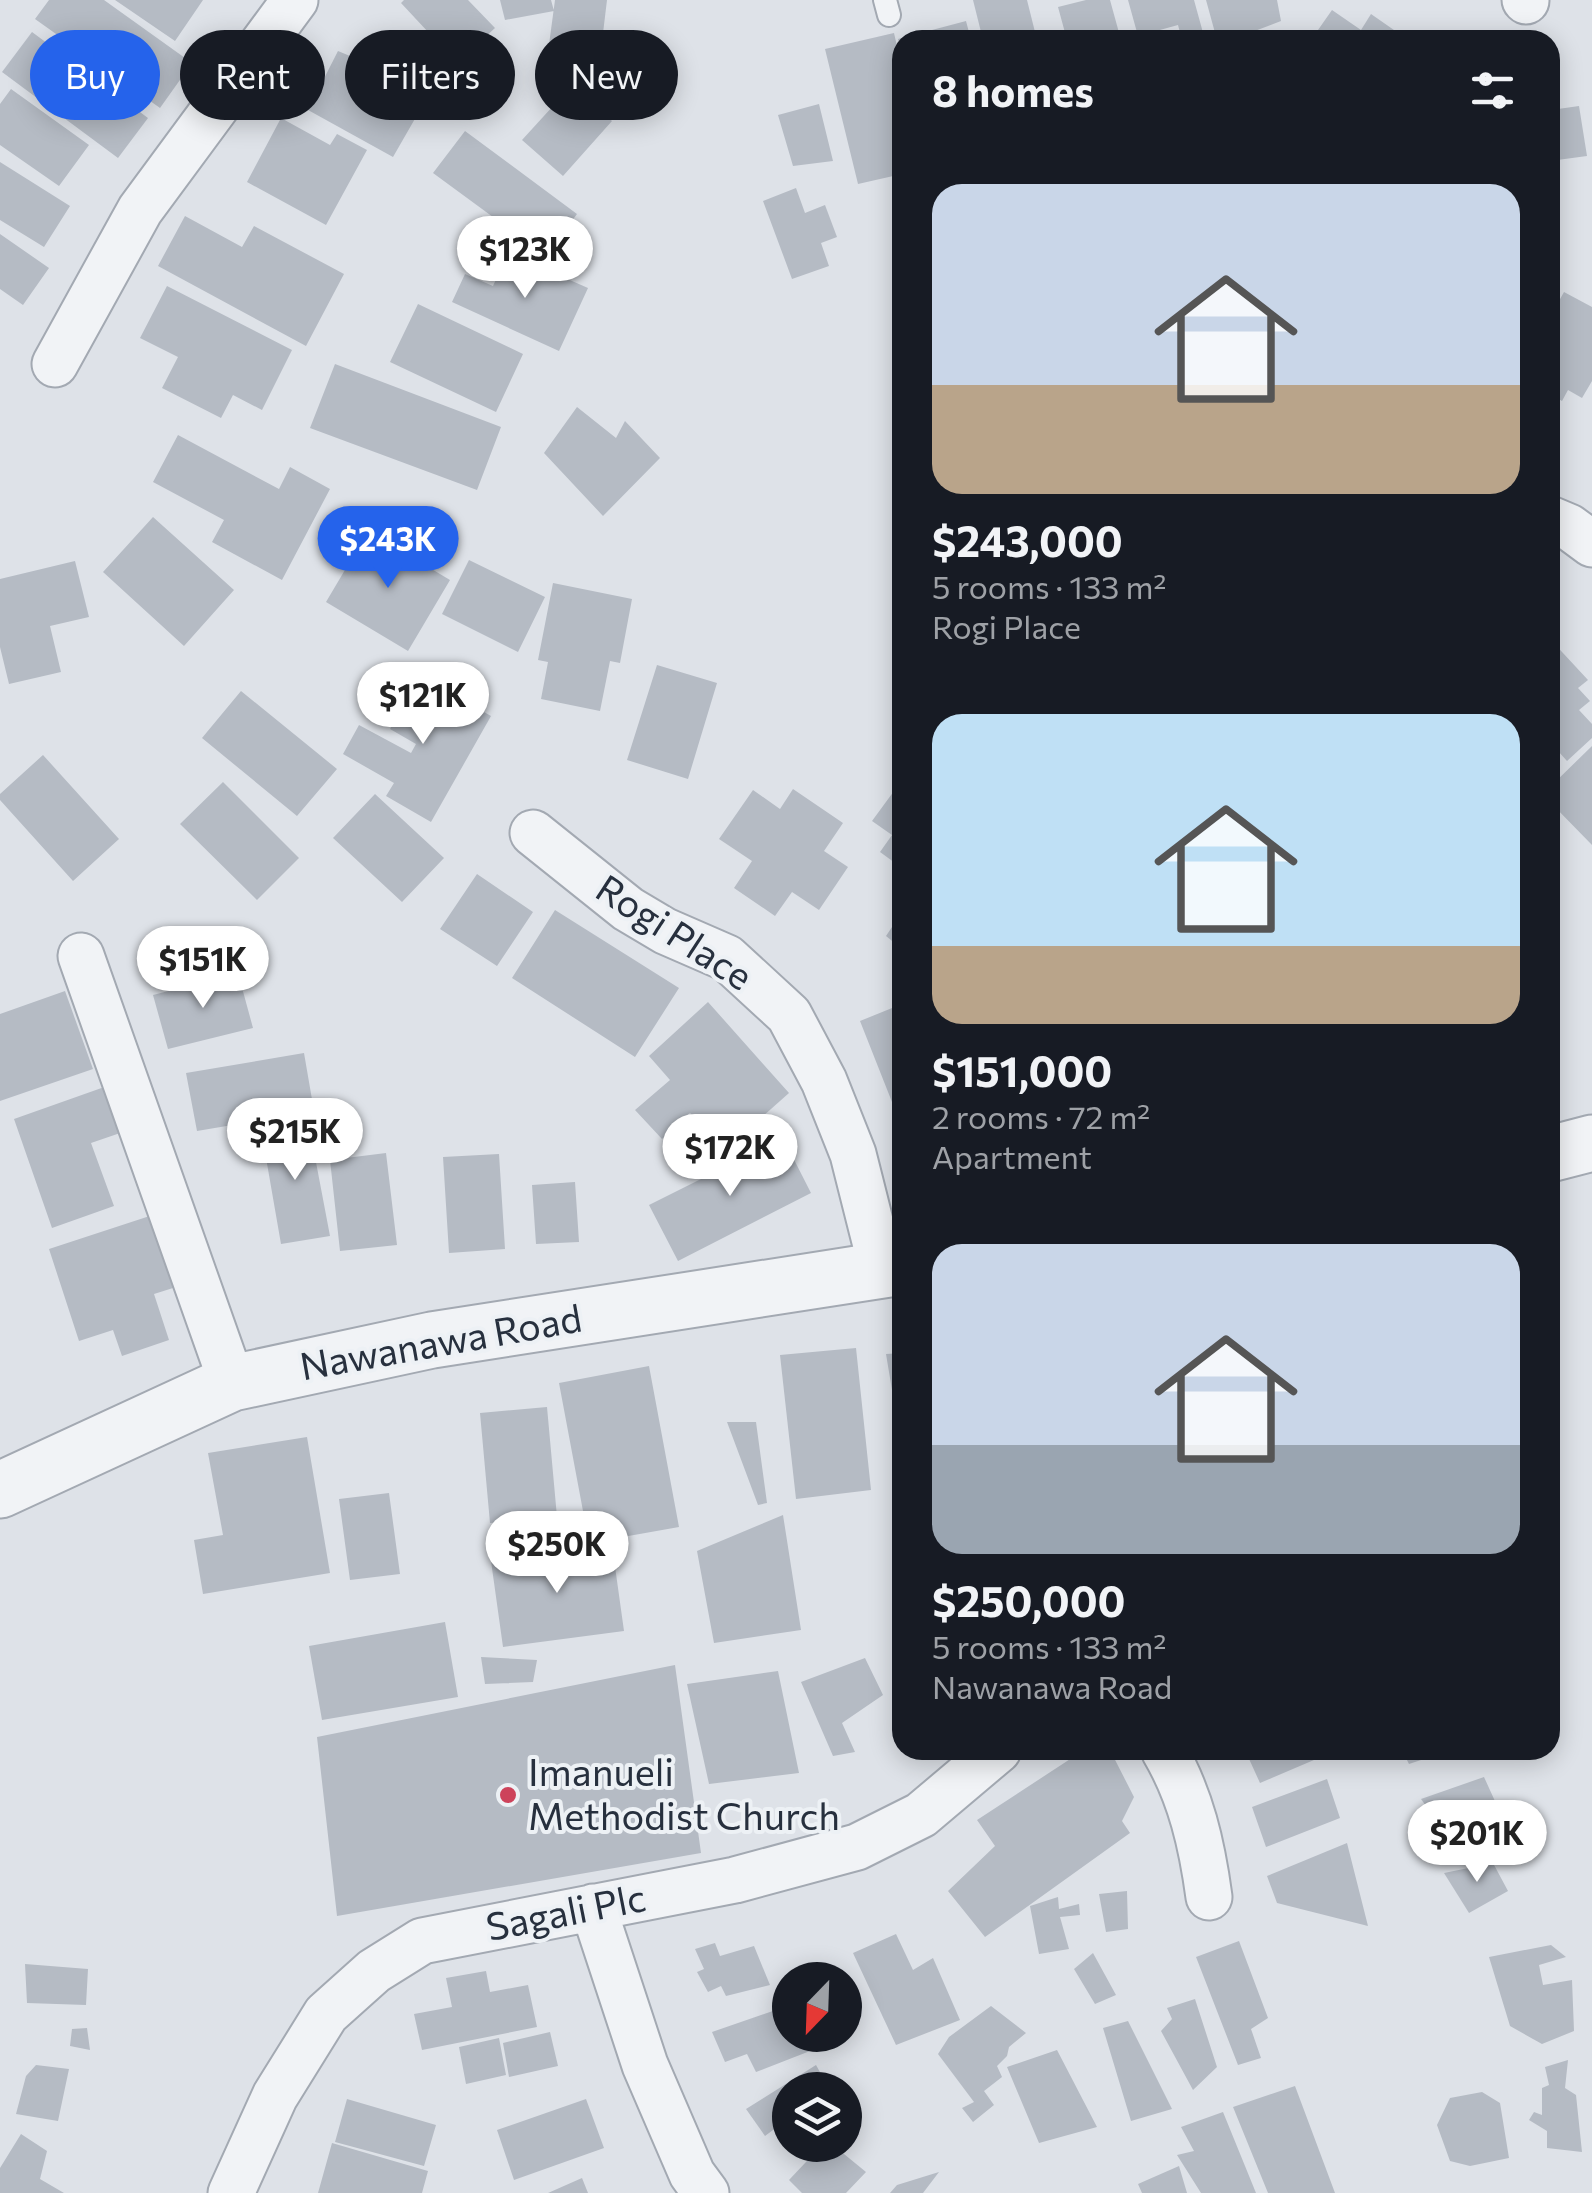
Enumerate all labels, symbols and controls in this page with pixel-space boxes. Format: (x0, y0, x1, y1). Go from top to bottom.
chip: Buy (30, 30, 160, 120)
chip: Rent (180, 30, 325, 120)
chip: Filters (345, 30, 515, 120)
chip: New (535, 30, 678, 120)
icon: filters (1465, 63, 1520, 118)
text: 8 homes (932, 64, 1094, 116)
pin: $123K (455, 216, 595, 301)
text: $123K (479, 228, 571, 268)
icon: home (1136, 249, 1316, 429)
pin: $243K (318, 506, 458, 591)
text: $243,000 (932, 514, 1123, 566)
text: $243K (340, 518, 436, 558)
text: 5 rooms · 133 m² (932, 566, 1166, 606)
text: Rogi Place (932, 606, 1081, 646)
pin: $121K (353, 662, 493, 747)
text: $121K (379, 674, 467, 714)
icon: home (1136, 779, 1316, 959)
street label: Rogi Place (588, 863, 762, 999)
pin: $151K (133, 926, 273, 1011)
text: $151K (159, 938, 247, 978)
text: $151,000 (932, 1044, 1112, 1096)
text: 2 rooms · 72 m² (932, 1096, 1150, 1136)
pin: $215K (225, 1098, 365, 1183)
text: $215K (249, 1110, 341, 1150)
pin: $172K (660, 1114, 800, 1199)
text: $172K (684, 1126, 776, 1166)
text: Apartment (932, 1136, 1092, 1176)
street label: Nawanawa Road (296, 1293, 585, 1388)
icon: home (1136, 1309, 1316, 1489)
pin: $250K (487, 1511, 627, 1596)
text: $250K (508, 1523, 606, 1563)
text: $250,000 (932, 1574, 1126, 1626)
text: 5 rooms · 133 m² (932, 1626, 1166, 1666)
text: Nawanawa Road (932, 1666, 1172, 1706)
place label: Imanueli Methodist Church (528, 1747, 840, 1838)
marker: Imanueli Methodist Church (497, 1784, 519, 1806)
pin: $201K (1407, 1800, 1547, 1885)
text: $201K (1430, 1812, 1524, 1852)
street label: Sagali Plc (482, 1872, 649, 1949)
north arrow (772, 1962, 862, 2052)
map controls (772, 1962, 862, 2162)
button: layers (772, 2072, 862, 2162)

